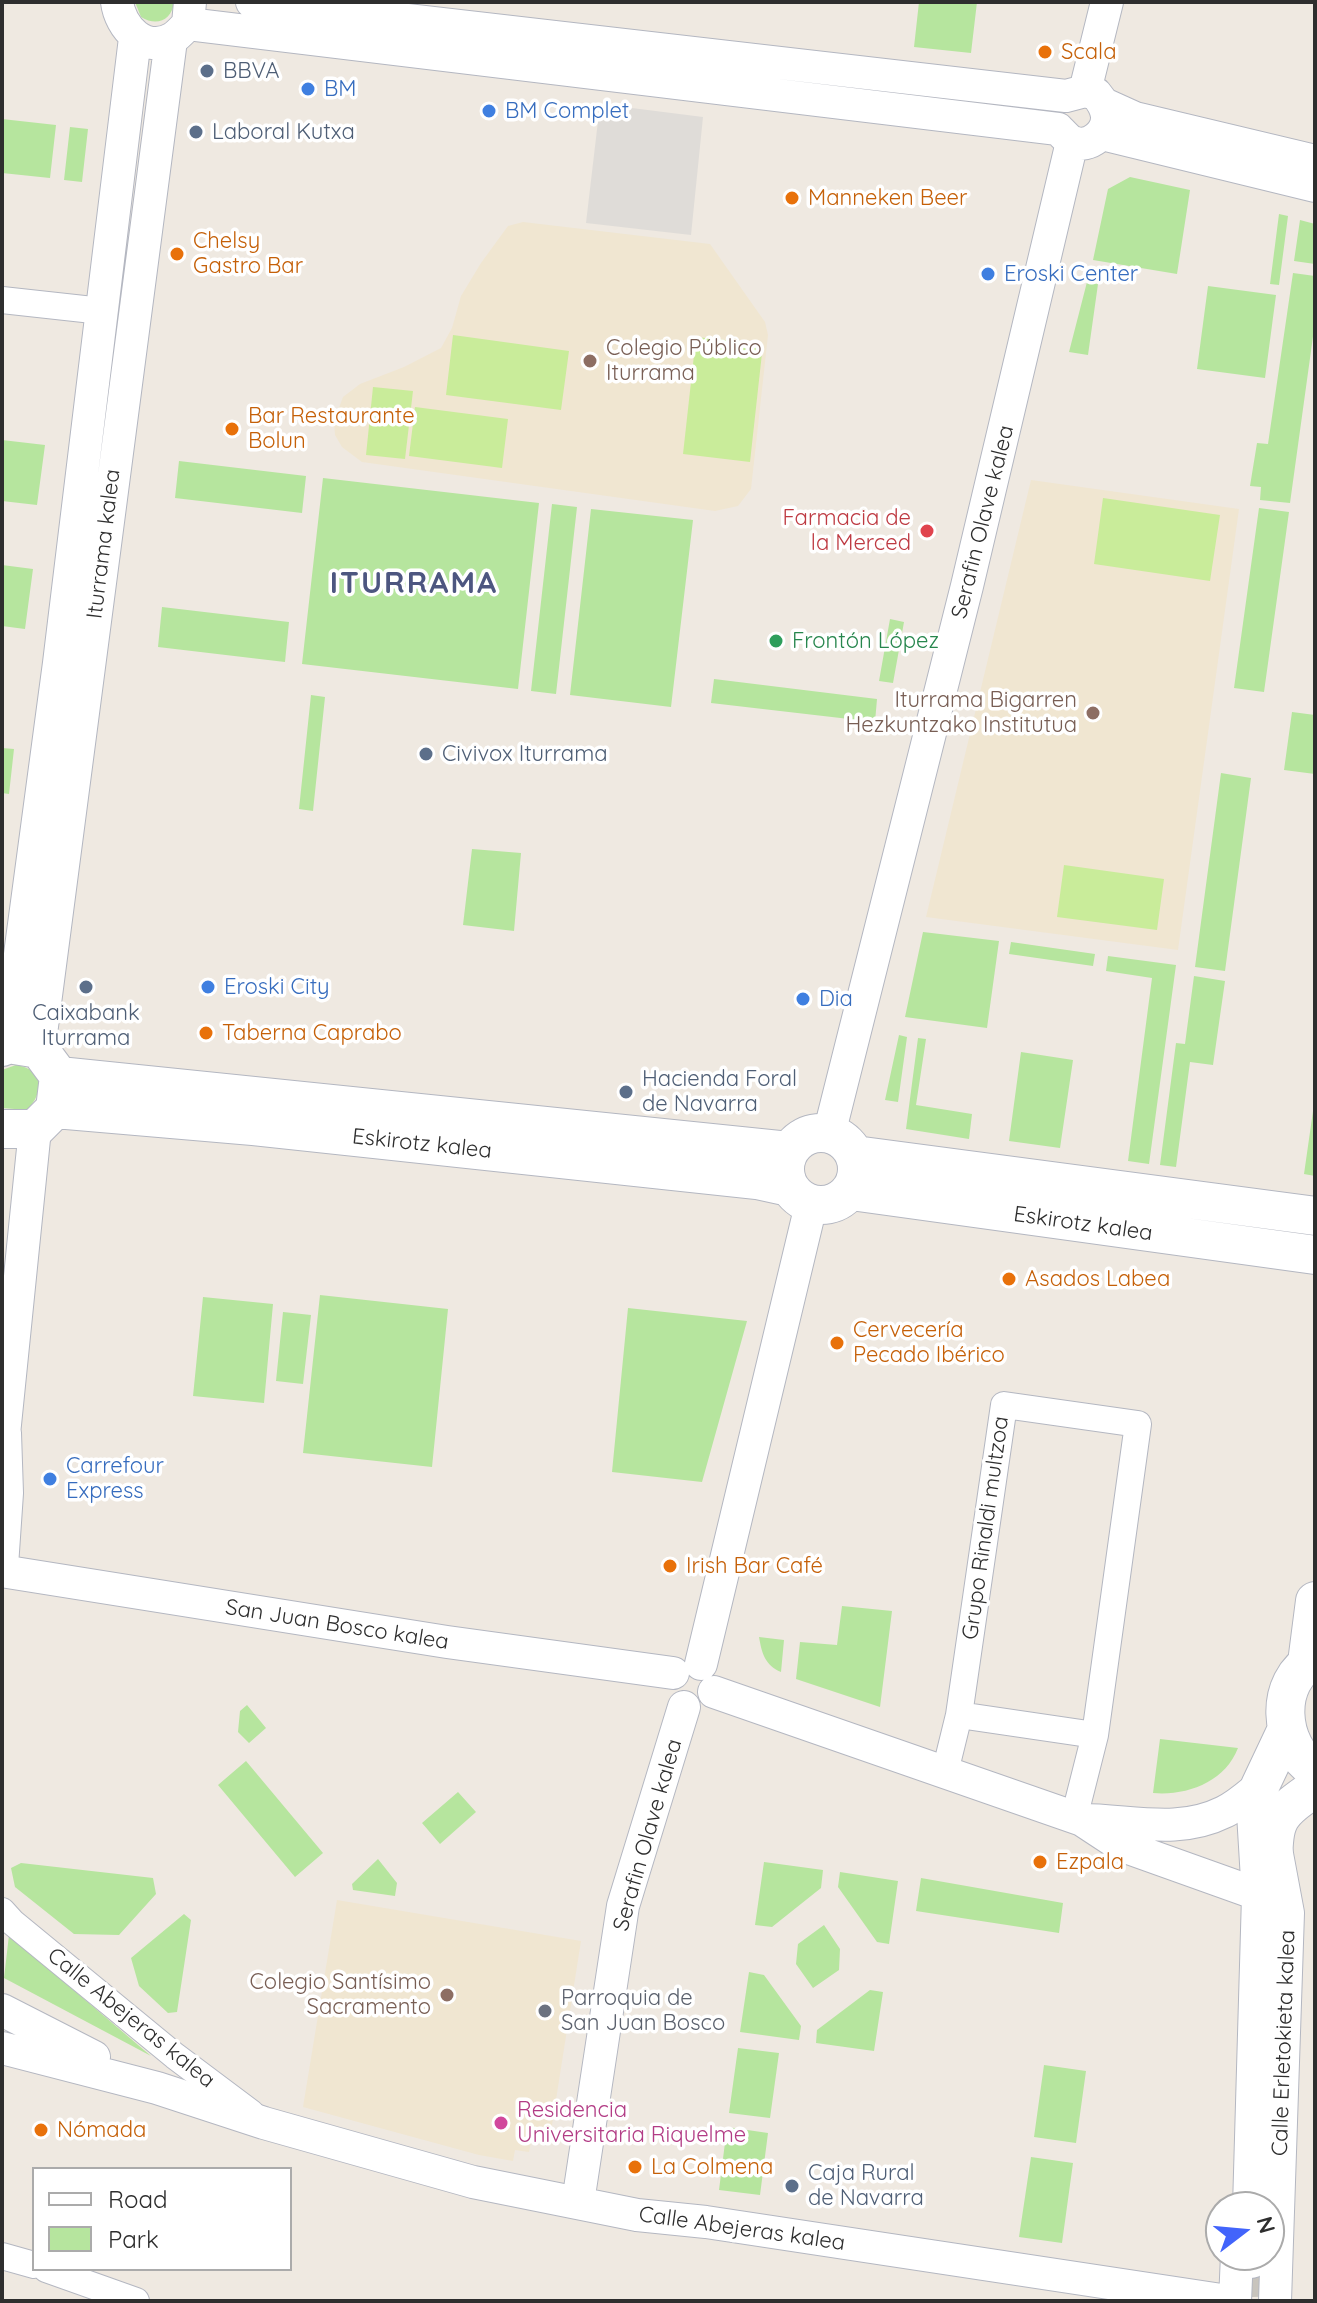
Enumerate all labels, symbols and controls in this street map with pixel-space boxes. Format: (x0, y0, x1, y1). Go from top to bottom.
place label: Scala (1061, 39, 1116, 65)
marker: Scala (1036, 43, 1054, 61)
place label: BBVA (223, 58, 280, 84)
marker: BBVA (198, 62, 216, 80)
place label: BM (324, 76, 357, 102)
marker: BM (299, 80, 317, 98)
place label: BM Complet (505, 98, 629, 124)
marker: BM Complet (480, 102, 498, 120)
place label: Laboral Kutxa (212, 119, 355, 145)
marker: Laboral Kutxa (187, 123, 205, 141)
place label: Manneken Beer (808, 185, 967, 211)
marker: Manneken Beer (783, 189, 801, 207)
place label: Chelsy Gastro Bar (193, 228, 303, 280)
marker: Chelsy Gastro Bar (168, 245, 186, 263)
place label: Eroski Center (1004, 261, 1138, 287)
marker: Eroski Center (979, 265, 997, 283)
place label: Colegio Público Iturrama (606, 335, 762, 386)
marker: Colegio Público Iturrama (581, 352, 599, 370)
place label: Bar Restaurante Bolun (248, 403, 415, 454)
marker: Bar Restaurante Bolun (223, 420, 241, 438)
street label: Serafin Olave kalea (946, 423, 1020, 621)
street label: Iturrama kalea (82, 468, 126, 620)
place label: Farmacia de la Merced (783, 505, 911, 556)
marker: Farmacia de la Merced (918, 522, 936, 540)
district label: ITURRAMA (330, 566, 498, 602)
place label: Frontón López (792, 628, 939, 654)
marker: Frontón López (767, 632, 785, 650)
place label: Iturrama Bigarren Hezkuntzako Institutua (845, 687, 1077, 738)
marker: Iturrama Bigarren Hezkuntzako Institutua (1084, 704, 1102, 722)
place label: Civivox Iturrama (442, 741, 608, 767)
marker: Civivox Iturrama (417, 745, 435, 763)
place label: Eroski City (224, 974, 330, 1000)
marker: Caixabank Iturrama (77, 978, 95, 996)
marker: Eroski City (199, 978, 217, 996)
place label: Dia (819, 986, 853, 1012)
marker: Dia (794, 990, 812, 1008)
place label: Caixabank Iturrama (32, 1000, 140, 1052)
place label: Taberna Caprabo (222, 1020, 402, 1046)
marker: Taberna Caprabo (197, 1024, 215, 1042)
place label: Hacienda Foral de Navarra (642, 1066, 797, 1118)
marker: Hacienda Foral de Navarra (617, 1083, 635, 1101)
street label: Eskirotz kalea (351, 1124, 493, 1164)
street label: Eskirotz kalea (1012, 1201, 1154, 1247)
place label: Asados Labea (1025, 1266, 1170, 1292)
marker: Asados Labea (1000, 1270, 1018, 1288)
place label: Cervecería Pecado Ibérico (853, 1317, 1005, 1368)
marker: Cervecería Pecado Ibérico (828, 1334, 846, 1352)
street label: Grupo Rinaldi multzoa (957, 1415, 1015, 1641)
place label: Carrefour Express (66, 1453, 164, 1504)
marker: Carrefour Express (41, 1470, 59, 1488)
place label: Irish Bar Café (686, 1553, 823, 1579)
marker: Irish Bar Café (661, 1557, 679, 1575)
street label: San Juan Bosco kalea (223, 1594, 451, 1656)
street label: Serafin Olave kalea (608, 1736, 688, 1934)
place label: Ezpala (1056, 1849, 1124, 1875)
marker: Ezpala (1031, 1853, 1049, 1871)
street label: Calle Erletokieta kalea (1267, 1929, 1301, 2157)
street label: Calle Abejeras kalea (42, 1942, 220, 2094)
place label: Colegio Santísimo Sacramento (250, 1969, 431, 2020)
place label: Parroquia de San Juan Bosco (561, 1985, 725, 2036)
marker: Colegio Santísimo Sacramento (438, 1986, 456, 2004)
marker: Parroquia de San Juan Bosco (536, 2002, 554, 2020)
place label: Residencia Universitaria Riquelme (517, 2097, 746, 2148)
marker: Residencia Universitaria Riquelme (492, 2114, 510, 2132)
place label: Nómada (57, 2117, 146, 2143)
marker: Nómada (32, 2121, 50, 2139)
place label: La Colmena (651, 2154, 773, 2180)
marker: La Colmena (626, 2158, 644, 2176)
place label: Caja Rural de Navarra (808, 2160, 924, 2212)
legend (32, 2167, 292, 2271)
marker: Caja Rural de Navarra (783, 2177, 801, 2195)
text: Road (108, 2184, 168, 2214)
north arrow (1205, 2191, 1285, 2271)
street label: Calle Abejeras kalea (637, 2201, 847, 2257)
text: N (1250, 2213, 1282, 2237)
text: Park (108, 2224, 159, 2254)

